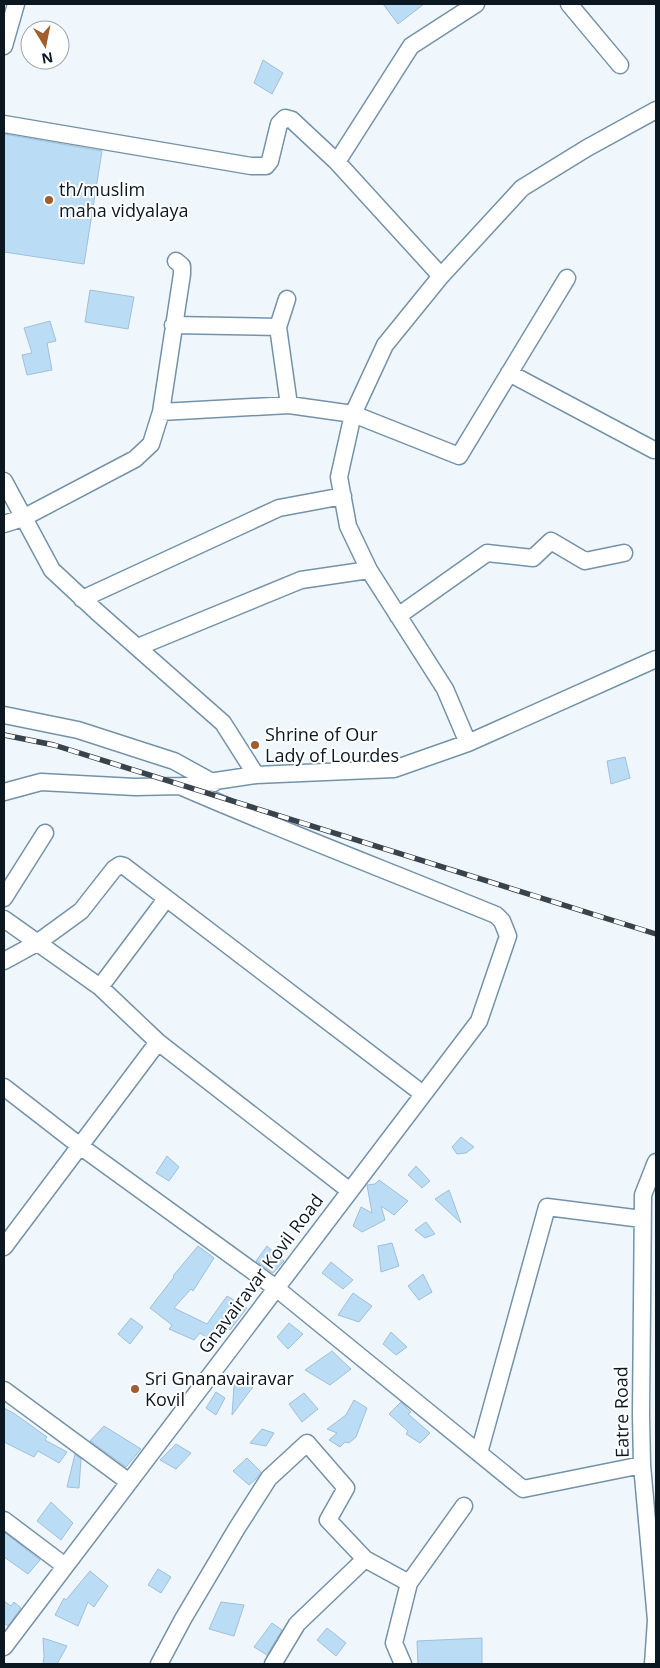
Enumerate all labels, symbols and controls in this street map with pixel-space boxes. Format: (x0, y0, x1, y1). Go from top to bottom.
north arrow (20, 20, 70, 70)
text: N (40, 48, 55, 69)
place label: th/muslim maha vidyalaya (59, 177, 189, 222)
marker: th/muslim maha vidyalaya (43, 194, 55, 206)
place label: Shrine of Our Lady of Lourdes (265, 722, 399, 767)
marker: Shrine of Our Lady of Lourdes (249, 739, 261, 751)
street label: Gnavairavar Kovil Road (192, 1189, 328, 1358)
place label: Sri Gnanavairavar Kovil (145, 1366, 295, 1411)
street label: Eatre Road (608, 1366, 634, 1458)
marker: Sri Gnanavairavar Kovil (129, 1383, 141, 1395)

